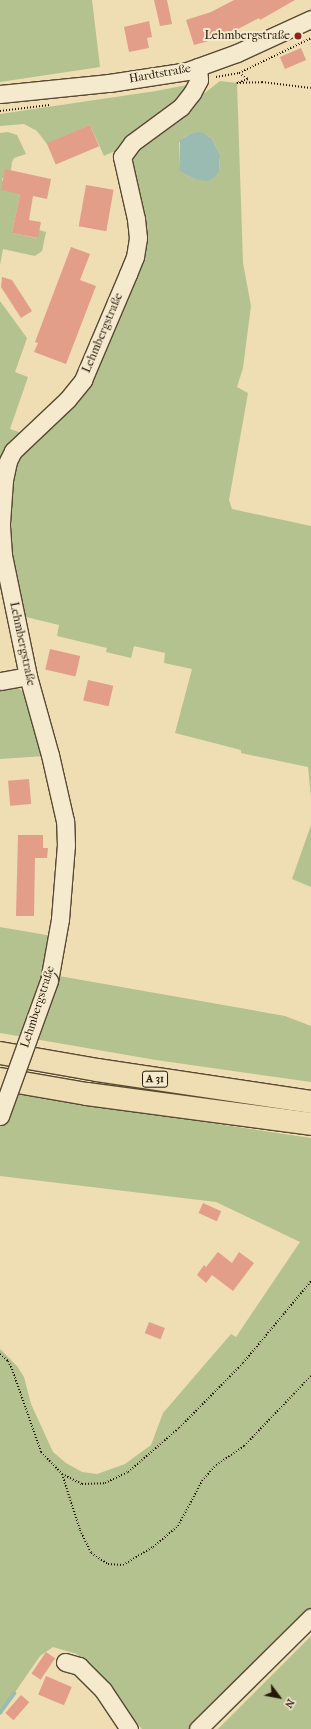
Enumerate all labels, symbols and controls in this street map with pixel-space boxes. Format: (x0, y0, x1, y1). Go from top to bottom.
place label: Lehmbergstraße (205, 29, 290, 43)
marker: Lehmbergstraße (293, 31, 303, 41)
street label: Hardtstraße (128, 61, 192, 87)
street label: Lehmbergstraße (80, 291, 126, 375)
street label: Lehmbergstraße (6, 601, 38, 687)
street label: Lehmbergstraße (18, 964, 58, 1050)
road number: A 31 (142, 1070, 168, 1088)
north arrow (259, 1677, 299, 1717)
text: N (282, 1697, 297, 1711)

